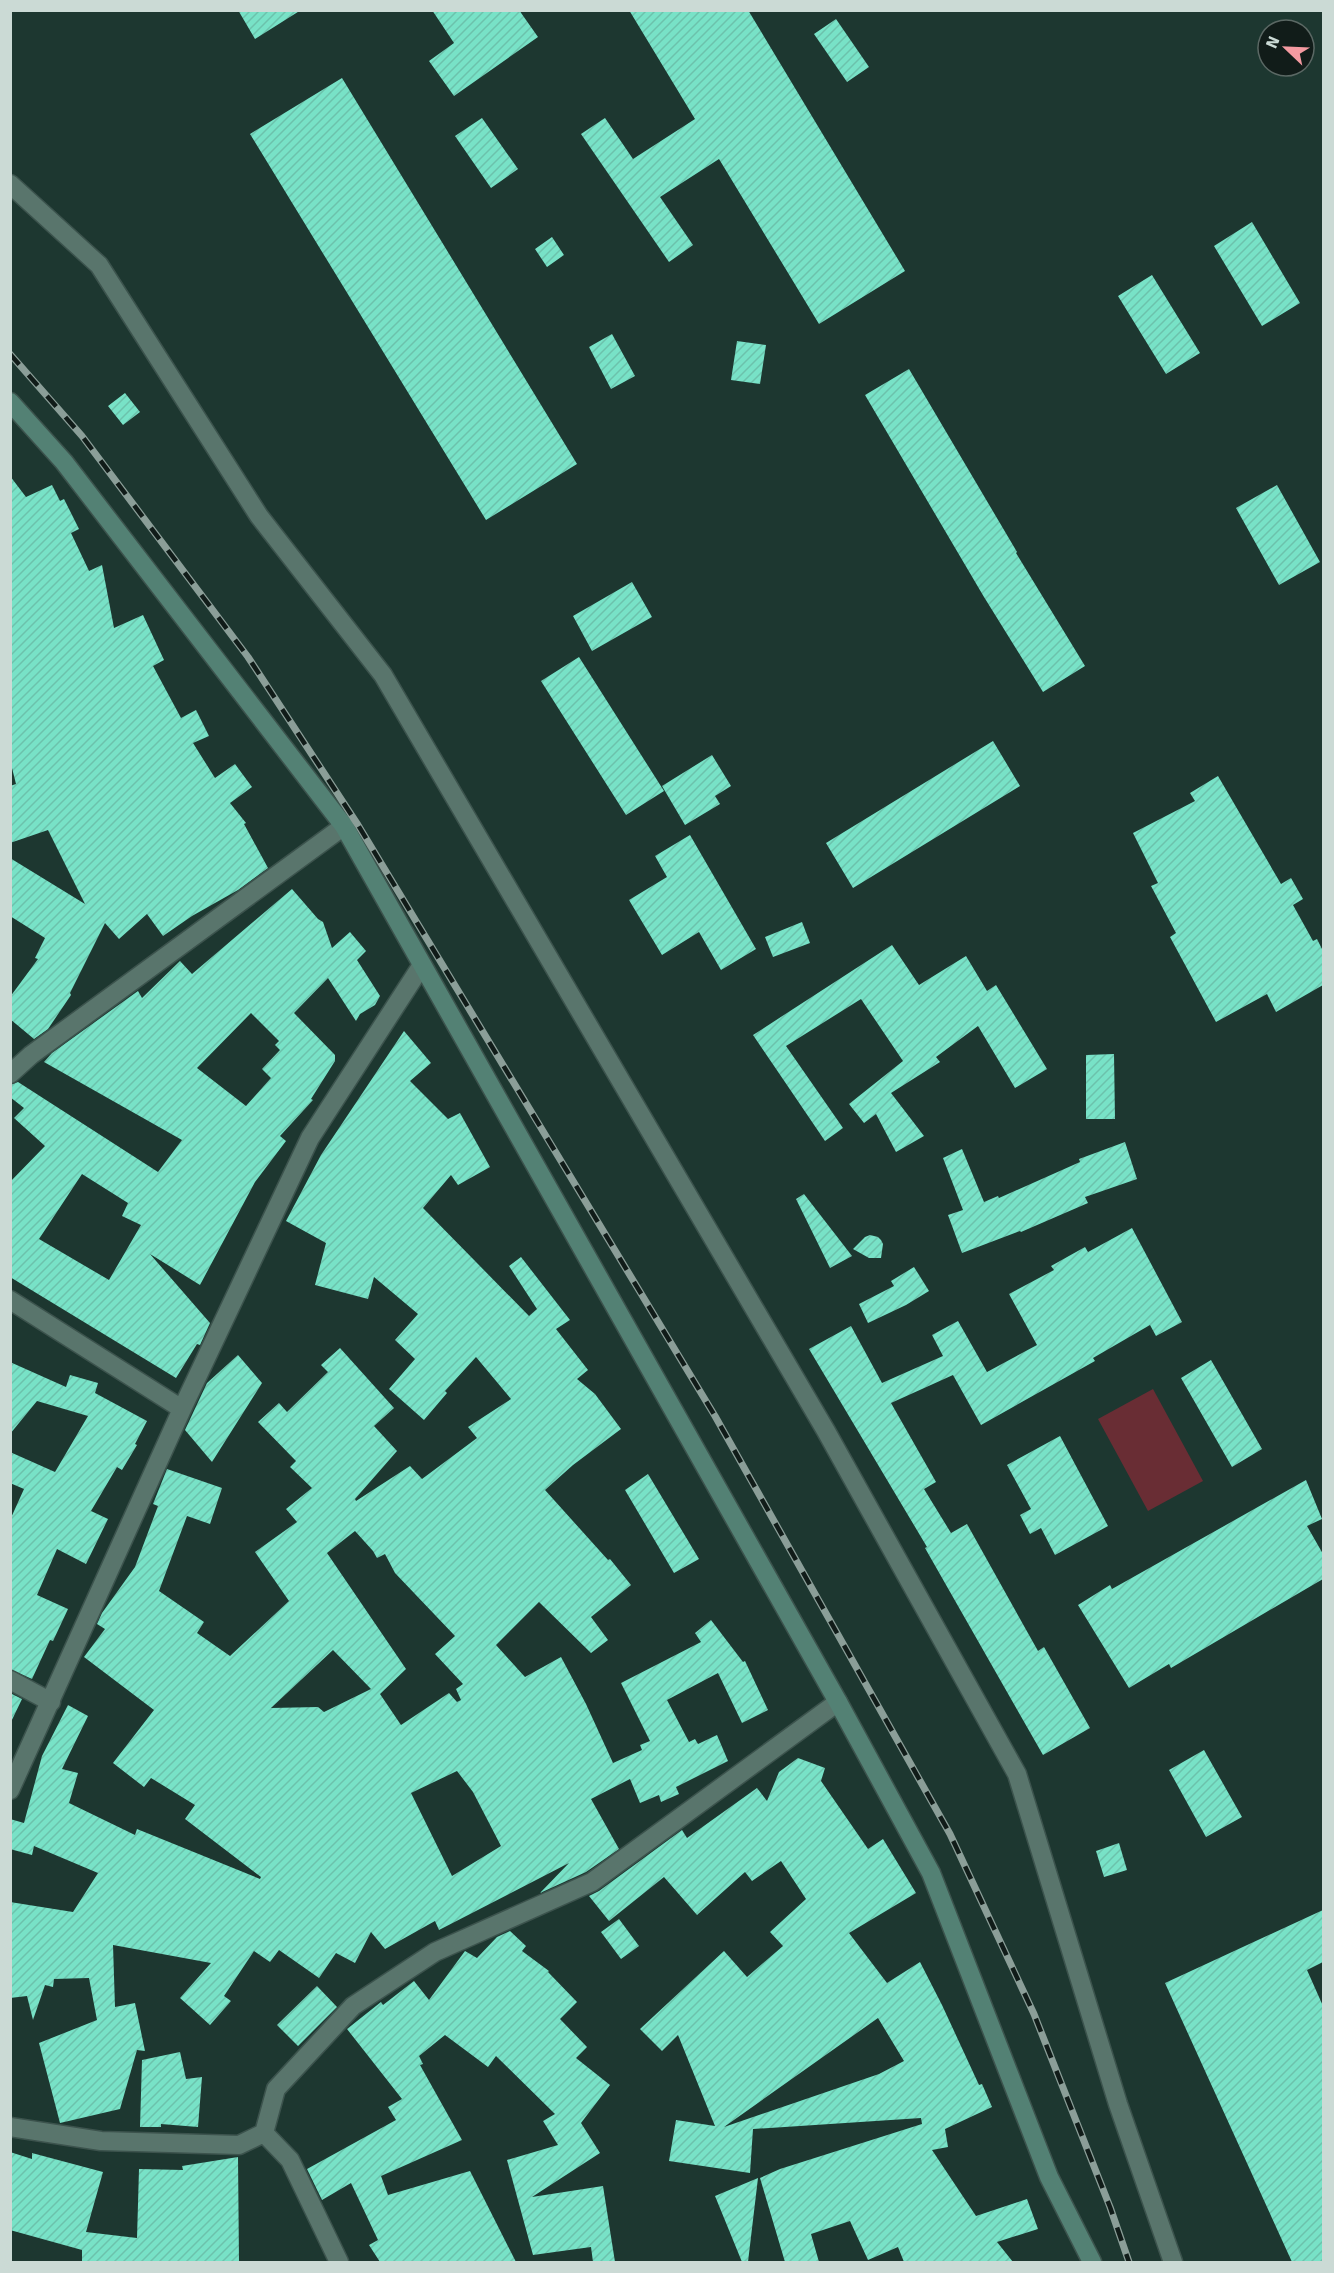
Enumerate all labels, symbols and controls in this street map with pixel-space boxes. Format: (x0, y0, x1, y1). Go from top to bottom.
north arrow (1256, 18, 1316, 78)
text: N (1262, 33, 1284, 52)

